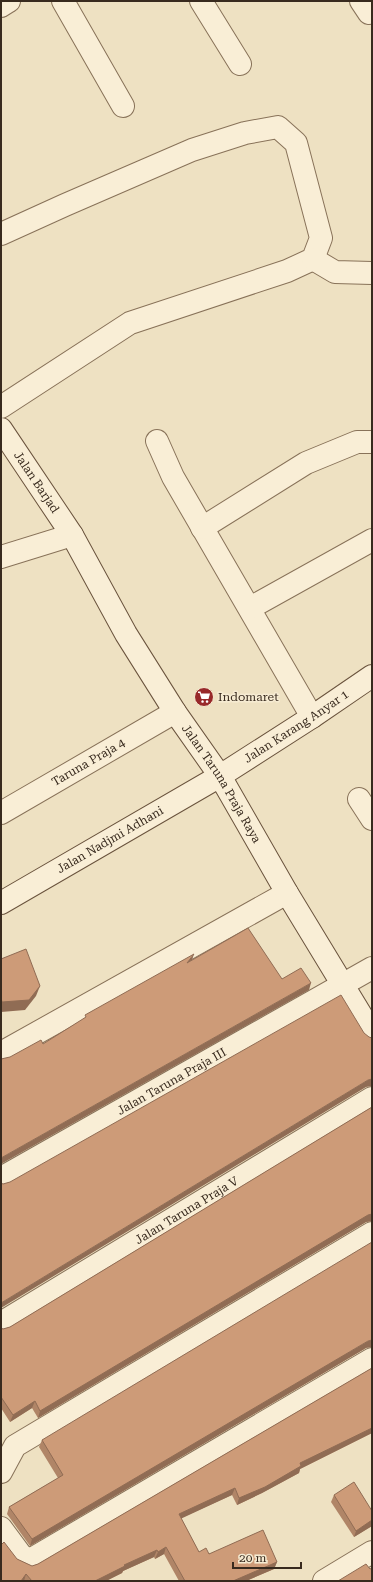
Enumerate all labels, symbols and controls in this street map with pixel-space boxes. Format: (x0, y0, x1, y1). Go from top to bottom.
street label: Jalan Barjad (11, 449, 62, 516)
supermarket icon: Indomaret (193, 686, 215, 708)
street label: Jalan Karang Anyar 1 (241, 687, 351, 766)
place label: Indomaret (218, 690, 279, 704)
street label: Jalan Taruna Praja Raya (179, 722, 264, 846)
street label: Taruna Praja 4 (49, 735, 128, 789)
street label: Jalan Nadjmi Adhani (54, 803, 166, 876)
street label: Jalan Taruna Praja III (114, 1045, 229, 1118)
street label: Jalan Taruna Praja V (132, 1174, 241, 1247)
scale bar (233, 1544, 301, 1570)
text: 20 m (239, 1551, 266, 1565)

